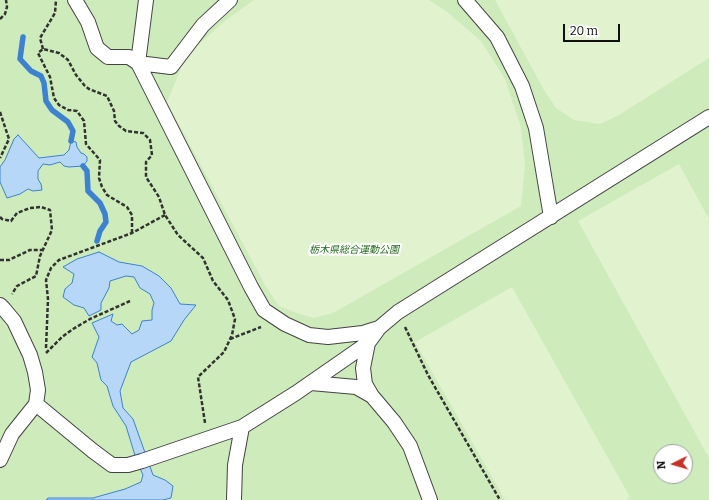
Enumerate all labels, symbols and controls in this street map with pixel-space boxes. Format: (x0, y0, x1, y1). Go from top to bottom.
scale bar (565, 16, 622, 42)
text: 20 m (570, 24, 598, 38)
park label: 栃木県総合運動公園 (309, 244, 399, 256)
north arrow (653, 444, 693, 484)
text: N (655, 460, 668, 470)

